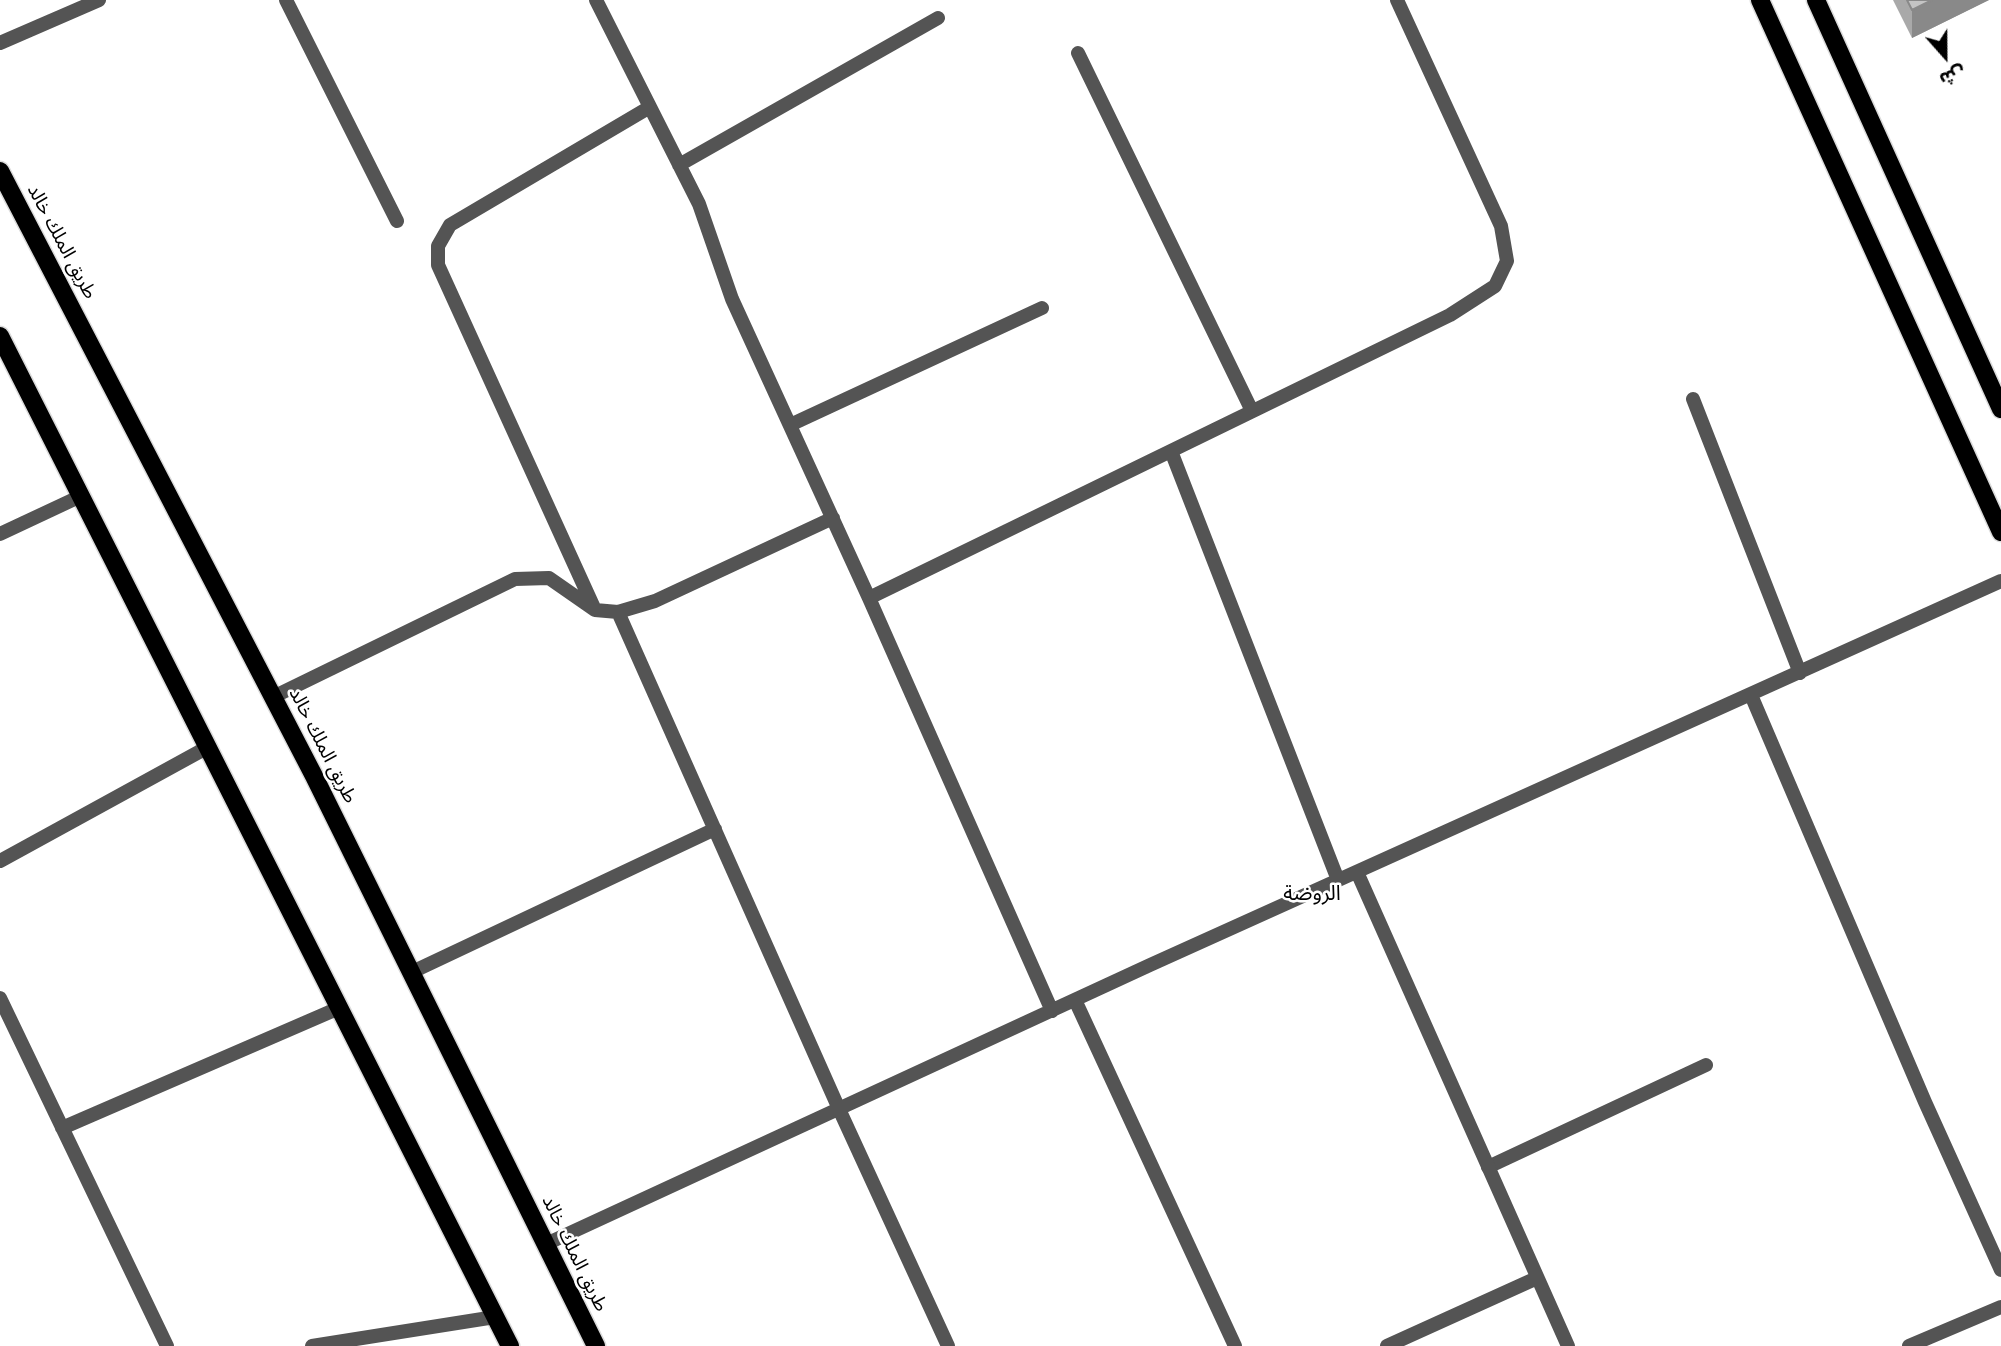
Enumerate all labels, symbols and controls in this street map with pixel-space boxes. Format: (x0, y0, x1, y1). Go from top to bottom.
north arrow (1910, 21, 1980, 91)
text: ش (1936, 59, 1970, 93)
street label: طريق الملك خالد (21, 181, 101, 303)
street label: طريق الملك خالد (283, 685, 361, 807)
district label: الروضة (1283, 882, 1341, 908)
street label: طريق الملك خالد (536, 1192, 612, 1316)

